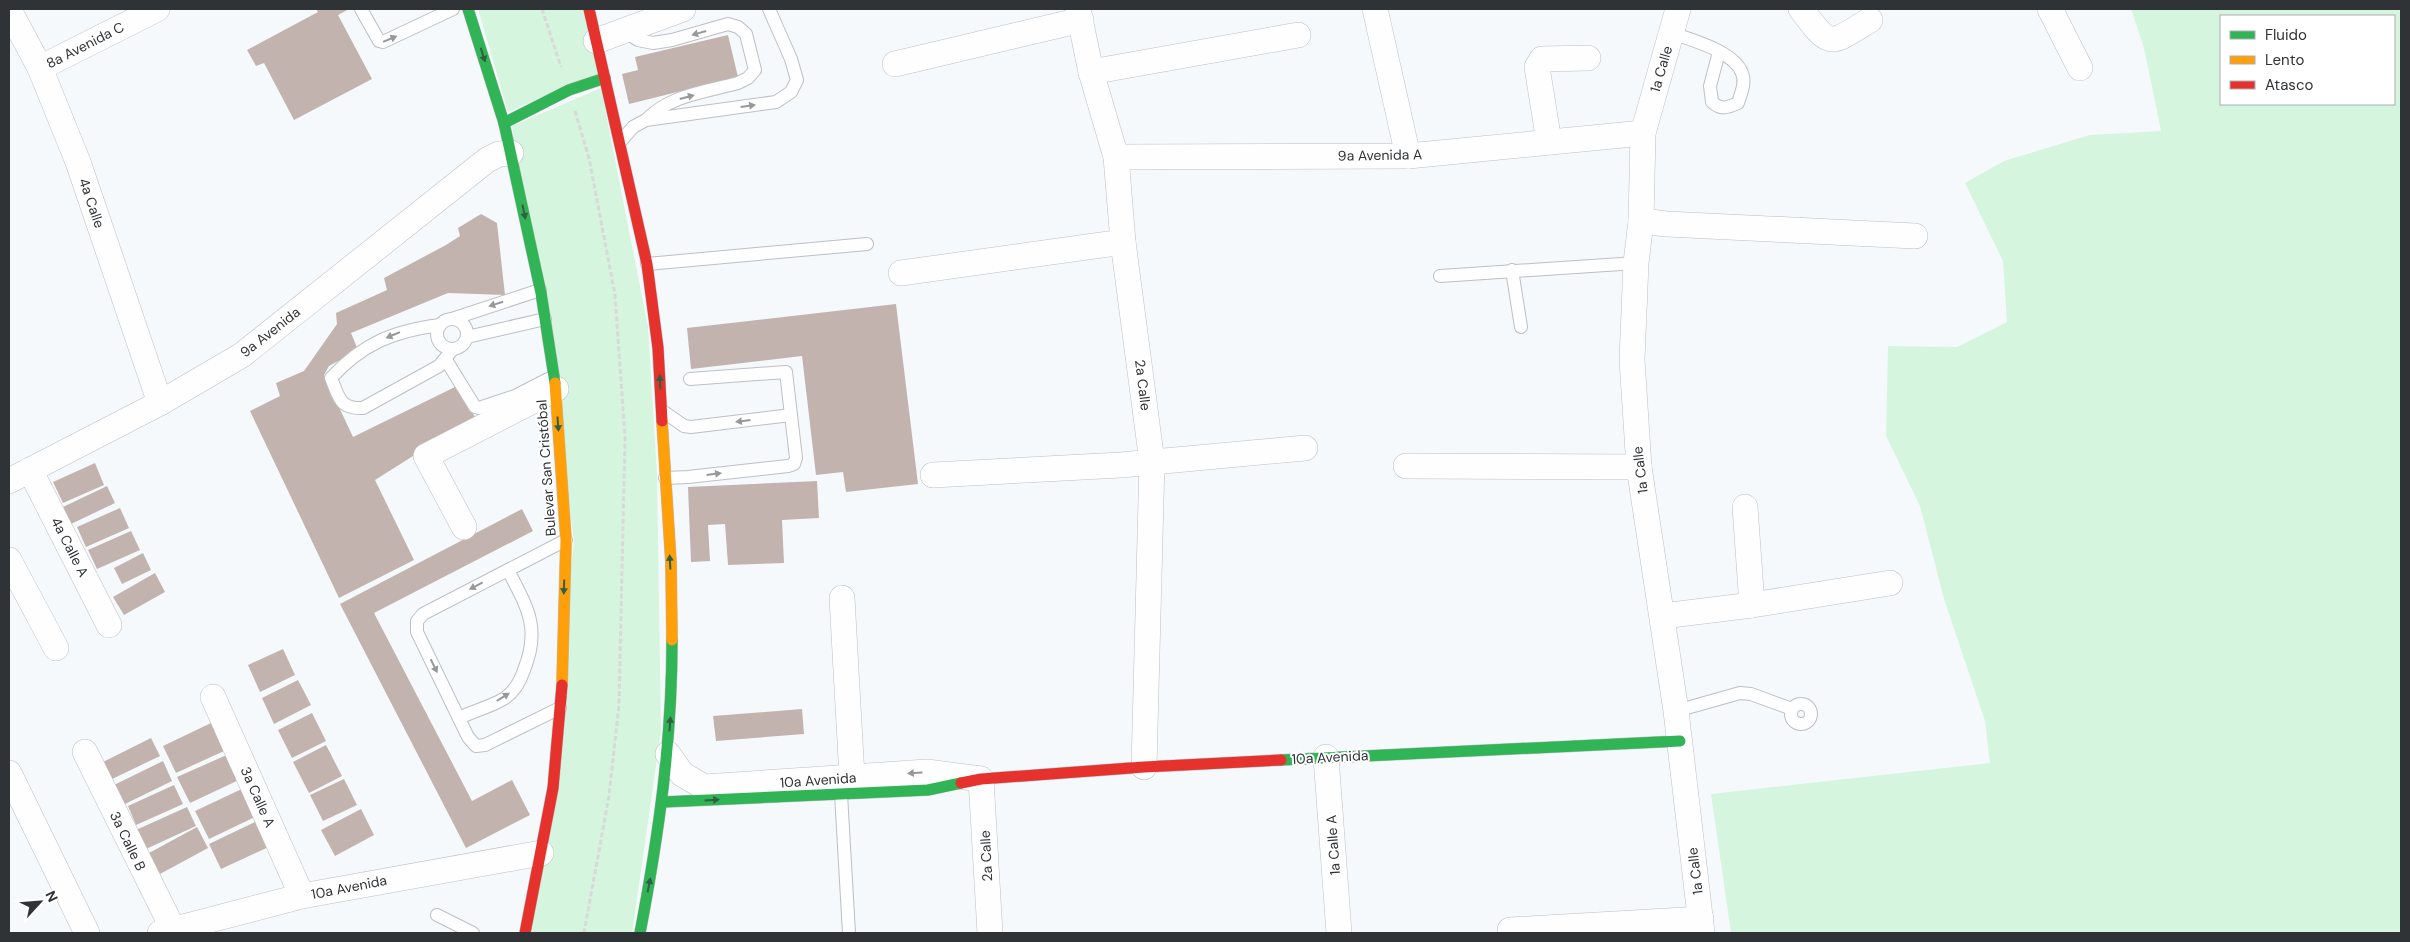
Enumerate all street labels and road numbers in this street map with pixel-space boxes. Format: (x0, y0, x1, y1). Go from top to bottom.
street label: 8a Avenida C (43, 18, 127, 72)
street label: 1a Calle (1646, 44, 1676, 94)
street label: 9a Avenida A (1338, 145, 1422, 165)
street label: 4a Calle (75, 176, 109, 230)
street label: 9a Avenida (236, 303, 304, 361)
street label: 2a Calle (1131, 358, 1155, 412)
street label: Bulevar San Cristóbal (532, 399, 560, 537)
street label: 1a Calle (1628, 445, 1652, 495)
street label: 4a Calle A (47, 514, 93, 580)
street label: 10a Avenida (1291, 746, 1369, 768)
street label: 3a Calle A (237, 764, 279, 830)
street label: 10a Avenida (779, 768, 857, 792)
street label: 3a Calle B (106, 808, 150, 874)
street label: 1a Calle A (1322, 814, 1344, 876)
street label: 2a Calle (976, 830, 996, 882)
street label: 1a Calle (1683, 846, 1707, 896)
street label: 10a Avenida (310, 871, 388, 903)

